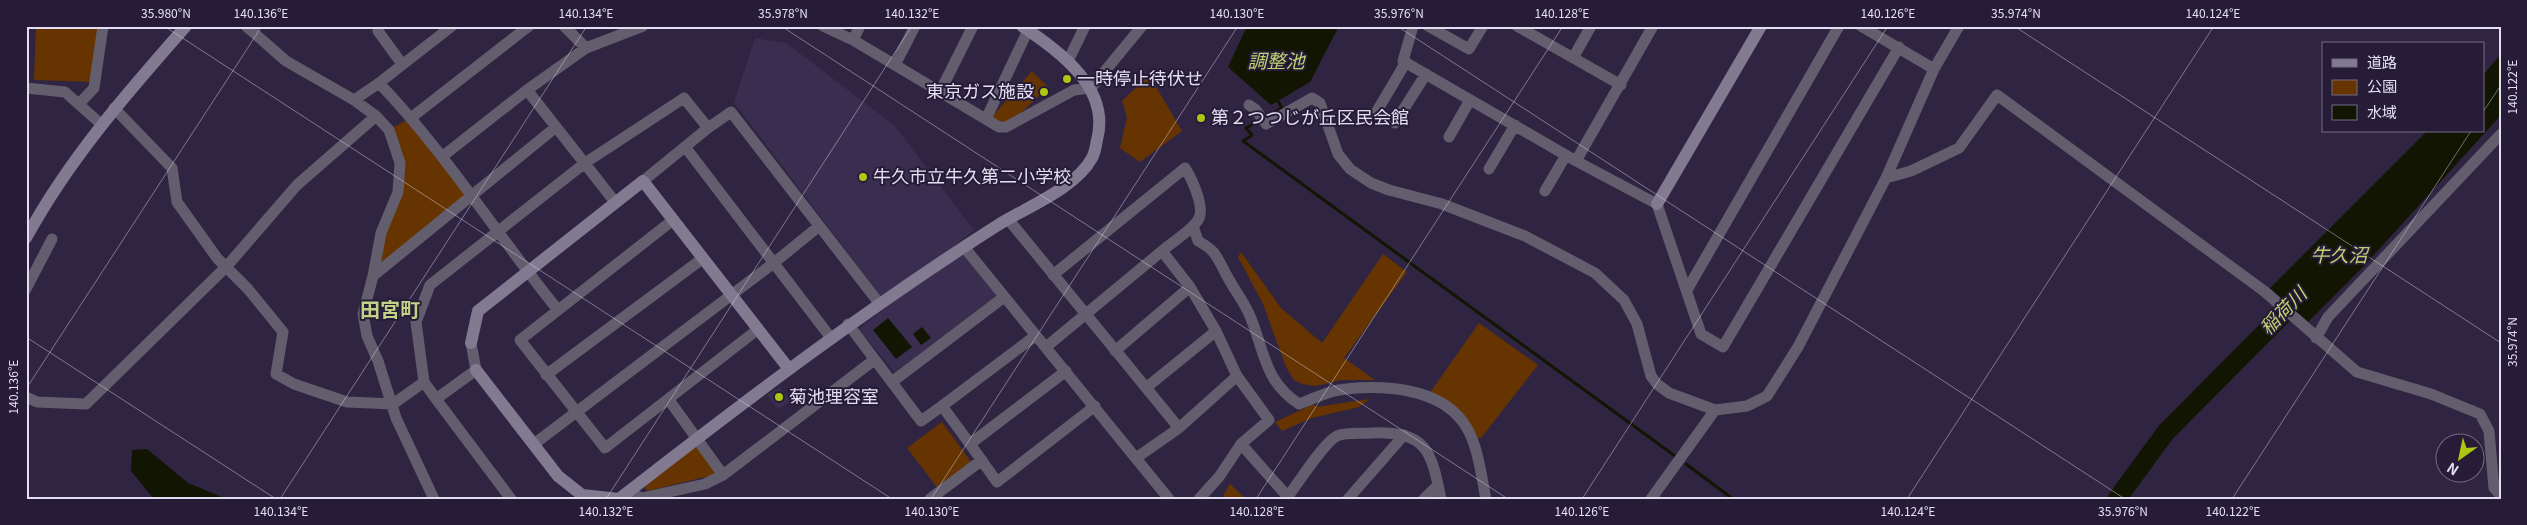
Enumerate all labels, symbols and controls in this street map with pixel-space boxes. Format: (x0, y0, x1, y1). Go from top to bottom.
text: 35.980°N (141, 4, 191, 21)
text: 140.136°E (234, 4, 288, 21)
text: 140.134°E (559, 4, 613, 21)
text: 35.978°N (758, 4, 808, 21)
text: 140.132°E (885, 4, 939, 21)
text: 140.130°E (1210, 4, 1264, 21)
text: 35.976°N (1374, 4, 1424, 21)
text: 140.128°E (1535, 4, 1589, 21)
text: 140.126°E (1861, 4, 1915, 21)
text: 35.974°N (1991, 4, 2041, 21)
text: 140.124°E (2186, 4, 2240, 21)
legend (2322, 42, 2484, 132)
water label: 調整池 (1247, 46, 1306, 73)
text: 道路 (2367, 51, 2397, 72)
text: 140.122°E (2503, 60, 2520, 114)
place label: 一時停止待伏せ (1077, 64, 1203, 90)
marker: 一時停止待伏せ (1061, 73, 1073, 85)
text: 公園 (2367, 75, 2397, 96)
place label: 東京ガス施設 (926, 77, 1034, 103)
marker: 東京ガス施設 (1038, 86, 1050, 98)
text: 水域 (2367, 101, 2397, 122)
place label: 第２つつじが丘区民会館 (1211, 103, 1409, 129)
marker: 第２つつじが丘区民会館 (1195, 112, 1207, 124)
place label: 牛久市立牛久第二小学校 (873, 162, 1071, 188)
marker: 牛久市立牛久第二小学校 (857, 171, 869, 183)
water label: 牛久沼 (2310, 240, 2370, 267)
water label: 稲荷川 (2252, 279, 2313, 340)
district label: 田宮町 (360, 294, 420, 323)
text: 35.974°N (2503, 317, 2520, 367)
text: 140.136°E (4, 360, 21, 414)
place label: 菊池理容室 (789, 382, 879, 408)
marker: 菊池理容室 (773, 391, 785, 403)
north arrow (2434, 432, 2484, 482)
text: N (2443, 458, 2462, 481)
text: 140.134°E (254, 502, 308, 519)
text: 140.132°E (579, 502, 633, 519)
text: 140.130°E (905, 502, 959, 519)
text: 140.128°E (1230, 502, 1284, 519)
text: 140.126°E (1555, 502, 1609, 519)
text: 140.124°E (1881, 502, 1935, 519)
text: 35.976°N (2098, 502, 2148, 519)
text: 140.122°E (2206, 502, 2260, 519)

